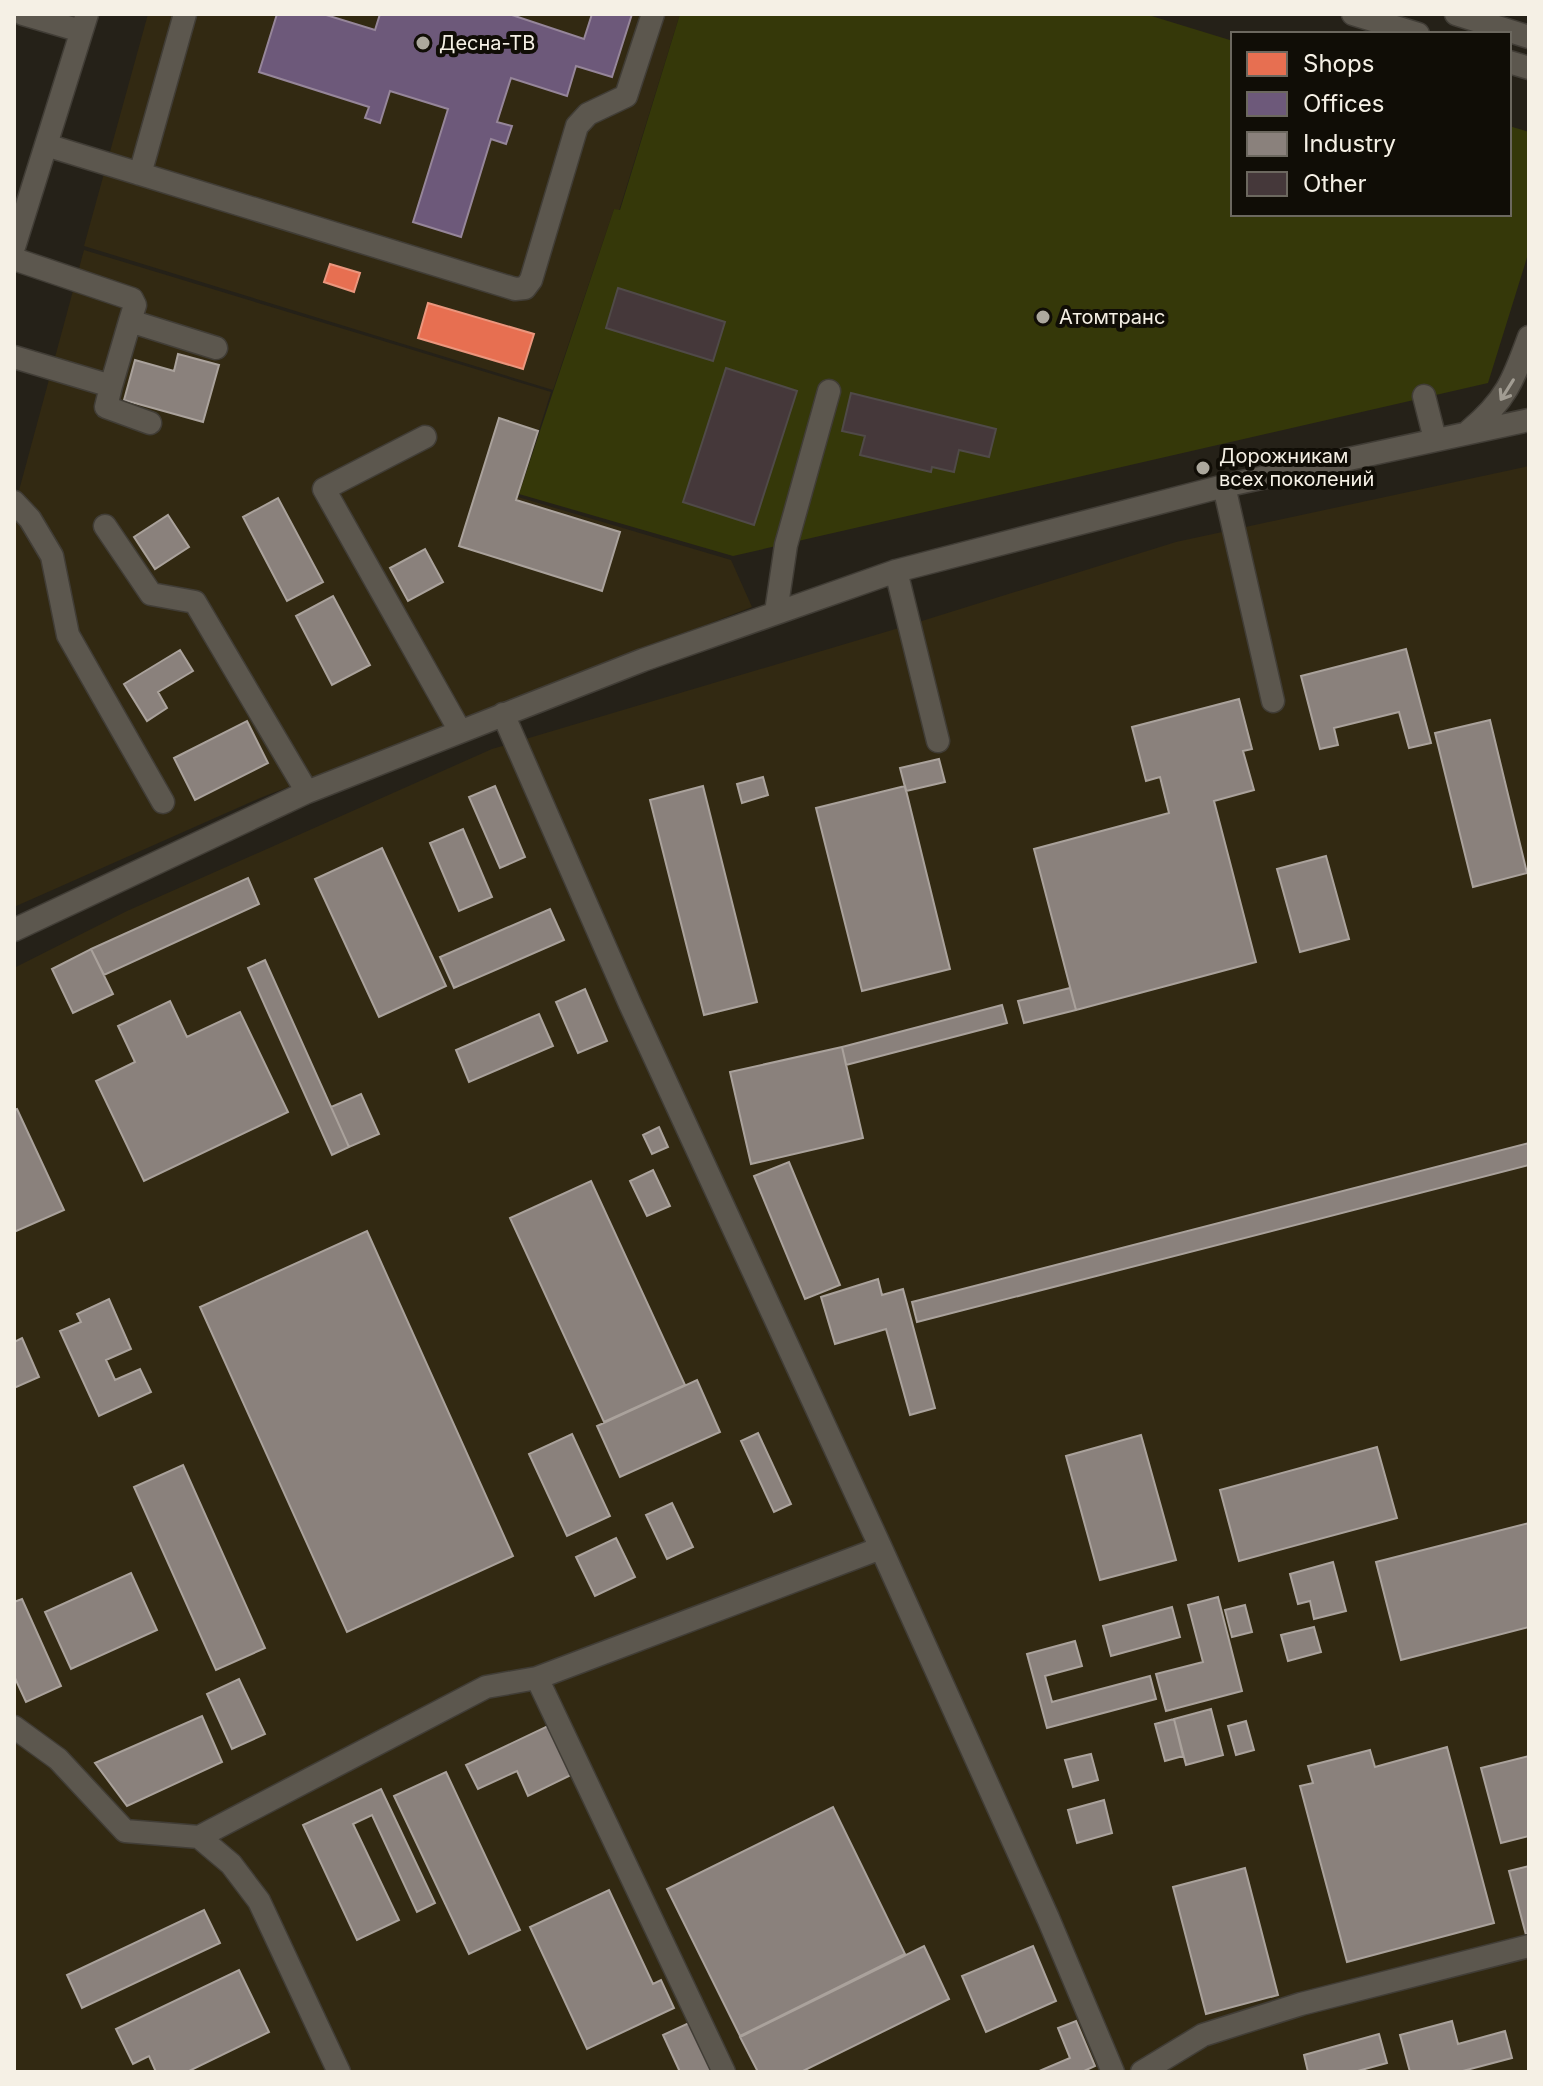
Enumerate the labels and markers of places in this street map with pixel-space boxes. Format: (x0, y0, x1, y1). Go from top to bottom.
place label: Десна-ТВ (439, 31, 535, 55)
marker: Десна-ТВ (414, 34, 432, 52)
place label: Атомтранс (1059, 305, 1165, 329)
marker: Атомтранс (1034, 308, 1052, 326)
place label: Дорожникам всех поколений (1219, 444, 1374, 491)
marker: Дорожникам всех поколений (1194, 459, 1212, 477)

